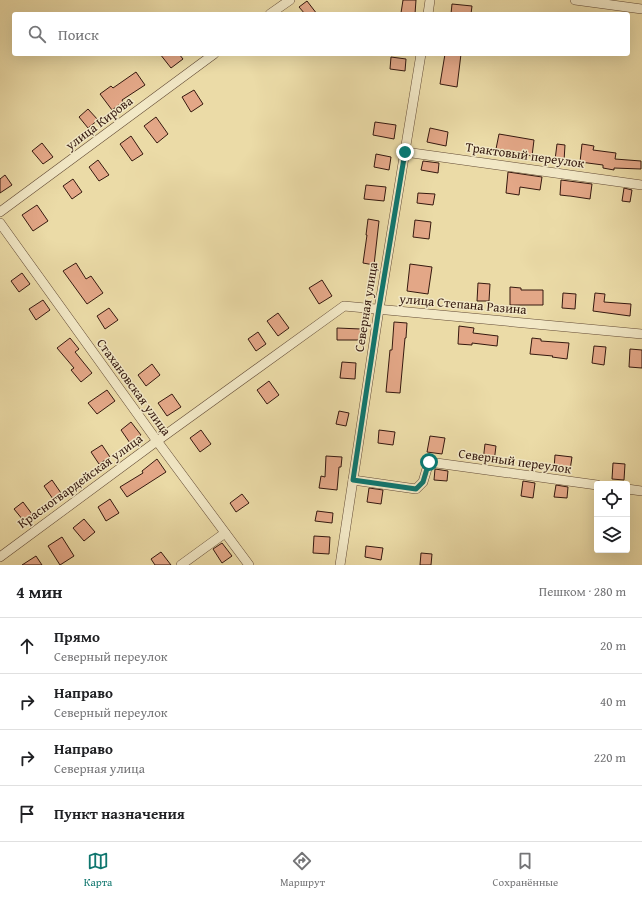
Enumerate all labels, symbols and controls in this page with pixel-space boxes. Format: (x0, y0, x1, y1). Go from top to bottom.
search box (12, 12, 630, 56)
icon: search (26, 23, 48, 45)
text: Поиск (58, 24, 99, 45)
street label: улица Кирова (61, 91, 137, 155)
street label: Трактовый переулок (464, 137, 586, 173)
route end (396, 143, 414, 161)
street label: Северная улица (350, 260, 383, 353)
street label: улица Степана Разина (398, 289, 528, 319)
street label: Стахановская улица (92, 334, 176, 440)
street label: Красногвардейская улица (14, 429, 147, 533)
street label: Северный переулок (457, 444, 573, 478)
route start (420, 453, 438, 471)
map controls (594, 481, 630, 553)
button: locate (594, 481, 630, 517)
button: layers (594, 517, 630, 553)
text: 4 мин (16, 579, 62, 604)
text: Пешком · 280 m (539, 582, 626, 601)
text: Прямо (54, 626, 100, 647)
icon: ahead (16, 635, 38, 657)
text: 20 m (600, 636, 626, 655)
text: Северный переулок (54, 647, 168, 666)
text: Направо (54, 682, 113, 703)
icon: right (16, 691, 38, 713)
text: 40 m (600, 692, 626, 711)
text: Северный переулок (54, 703, 168, 722)
text: Направо (54, 738, 113, 759)
icon: right (16, 747, 38, 769)
text: 220 m (594, 748, 626, 767)
text: Северная улица (54, 759, 145, 778)
icon: arrive (16, 803, 38, 825)
text: Пункт назначения (54, 803, 185, 824)
tab: Карта (84, 850, 112, 890)
tab: Маршрут (280, 850, 325, 890)
tab: Сохранённые (493, 850, 558, 890)

